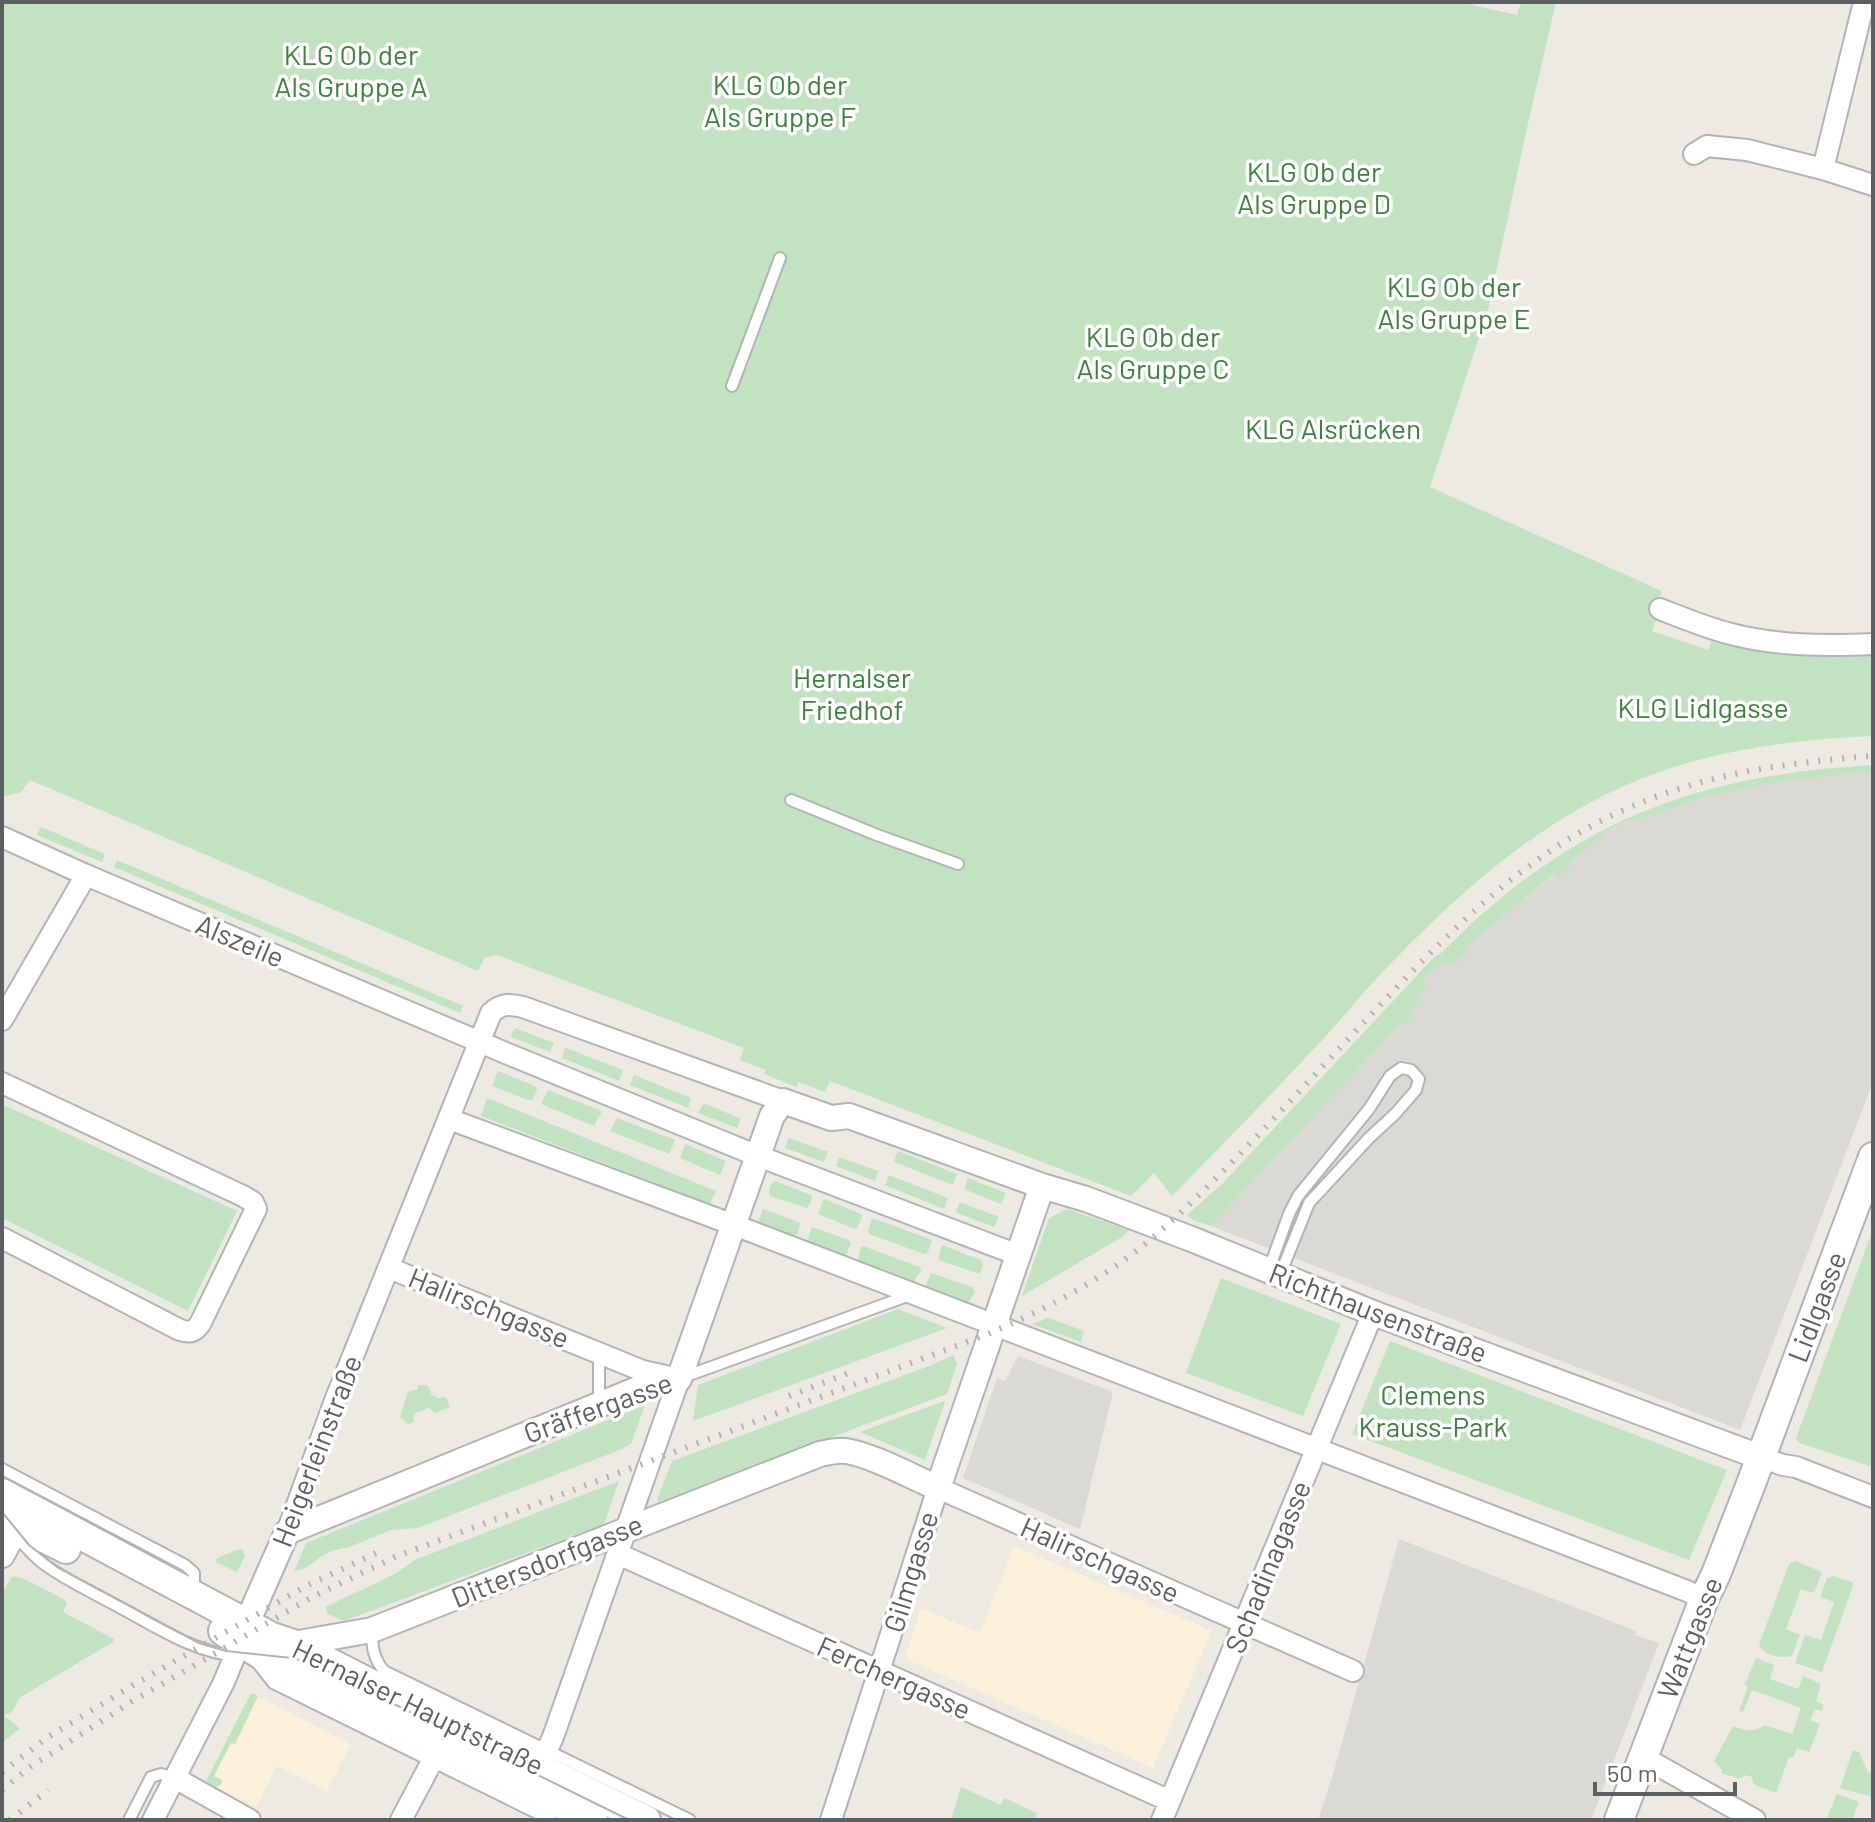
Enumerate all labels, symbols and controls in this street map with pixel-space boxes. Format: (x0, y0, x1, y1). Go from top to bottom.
park label: KLG Ob der Als Gruppe A (274, 37, 428, 103)
park label: KLG Ob der Als Gruppe F (704, 67, 856, 133)
park label: KLG Ob der Als Gruppe D (1237, 154, 1391, 220)
park label: KLG Ob der Als Gruppe E (1377, 269, 1531, 335)
park label: KLG Ob der Als Gruppe C (1076, 319, 1230, 385)
park label: KLG Alsrücken (1245, 411, 1421, 445)
park label: Hernalser Friedhof (793, 660, 911, 726)
park label: KLG Lidlgasse (1617, 690, 1789, 724)
street label: Alszeile (191, 906, 290, 974)
street label: Lidlgasse (1779, 1247, 1853, 1367)
street label: Richthausenstraße (1265, 1255, 1492, 1369)
street label: Halirschgasse (404, 1259, 575, 1355)
street label: Heigerleinstraße (264, 1350, 368, 1551)
street label: Gräffergasse (519, 1364, 677, 1450)
park label: Clemens Krauss-Park (1358, 1377, 1508, 1443)
street label: Schadinagasse (1217, 1475, 1317, 1658)
street label: Dittersdorfgasse (446, 1506, 647, 1614)
street label: Gilmgasse (876, 1507, 945, 1636)
street label: Halirschgasse (1016, 1509, 1185, 1609)
street label: Wattgasse (1649, 1572, 1729, 1704)
street label: Ferchergasse (812, 1628, 977, 1726)
street label: Hernalser Hauptstraße (287, 1630, 550, 1782)
scale bar (1595, 1746, 1735, 1796)
text: 50 m (1607, 1758, 1658, 1787)

